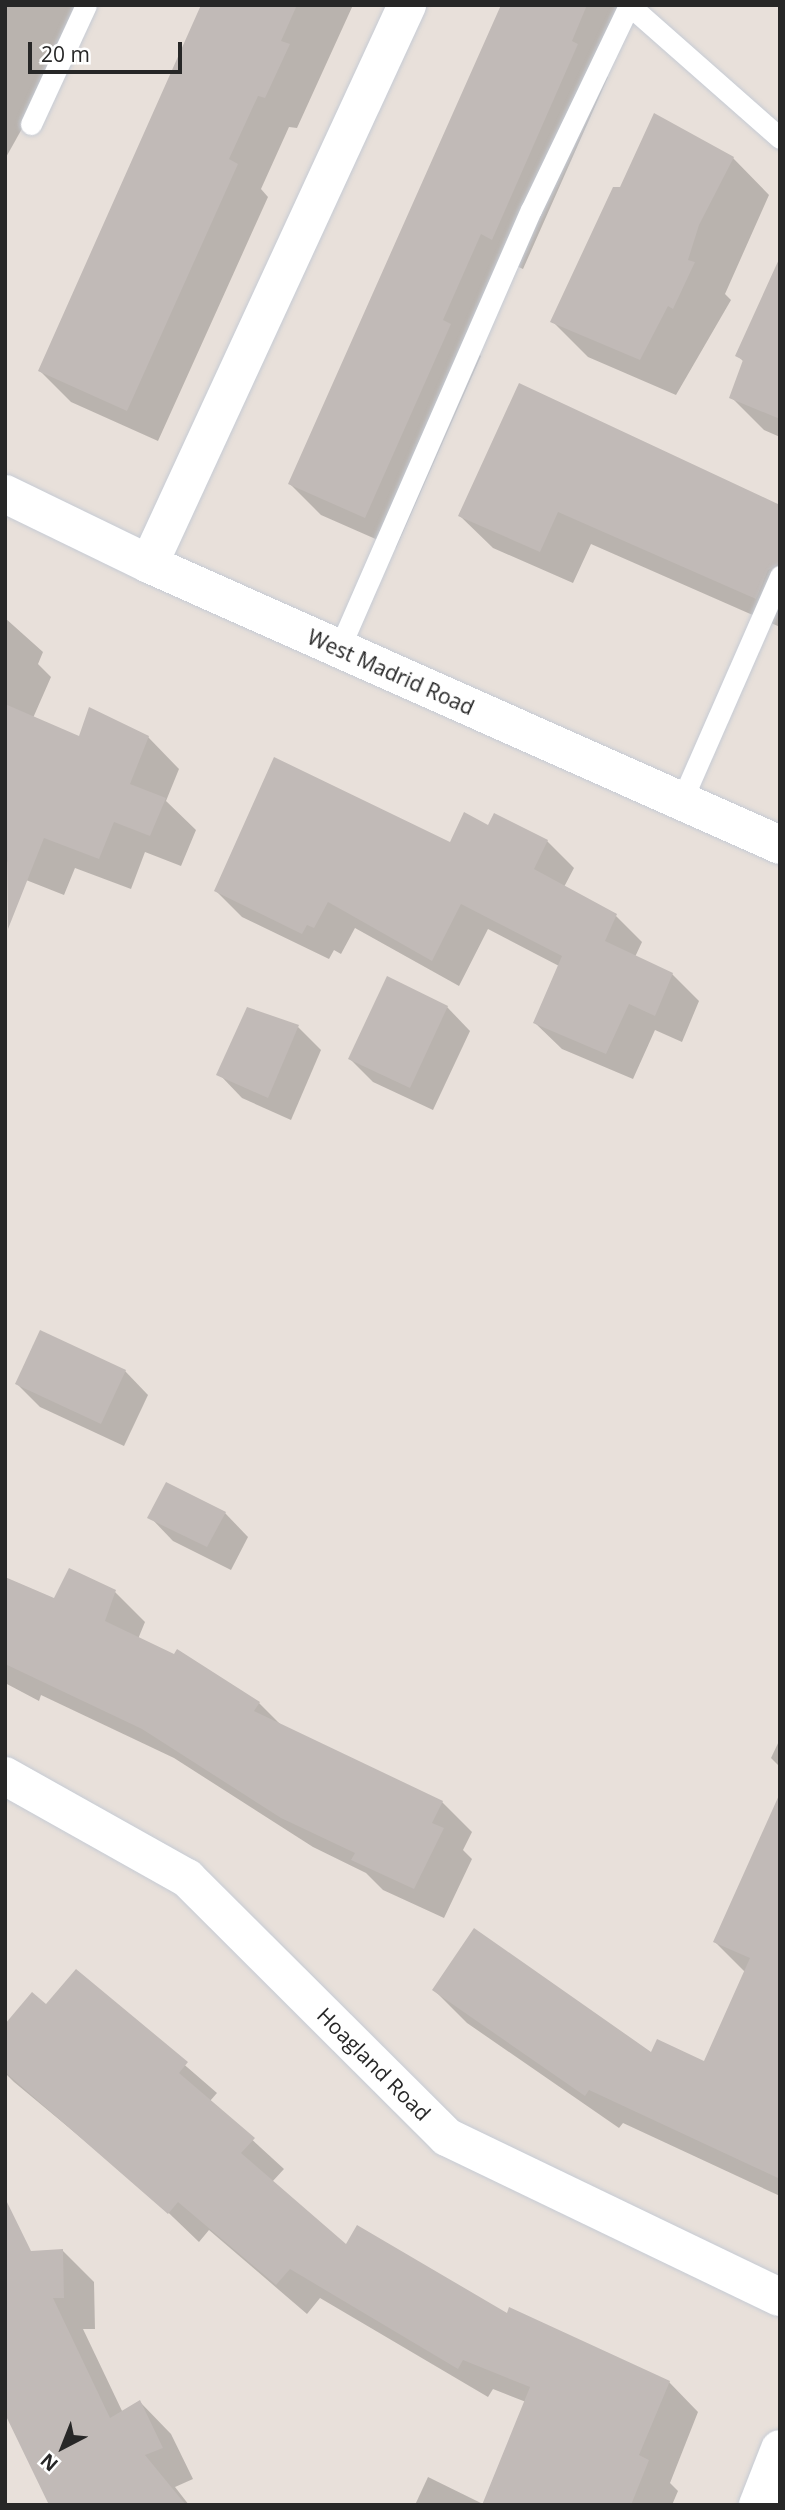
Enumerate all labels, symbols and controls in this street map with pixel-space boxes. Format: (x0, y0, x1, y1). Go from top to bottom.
scale bar (32, 28, 186, 72)
text: 20 m (41, 40, 90, 68)
street label: West Madrid Road (304, 624, 478, 720)
street label: Hoagland Road (312, 2002, 436, 2126)
north arrow (28, 2412, 98, 2482)
text: N (35, 2448, 63, 2477)

